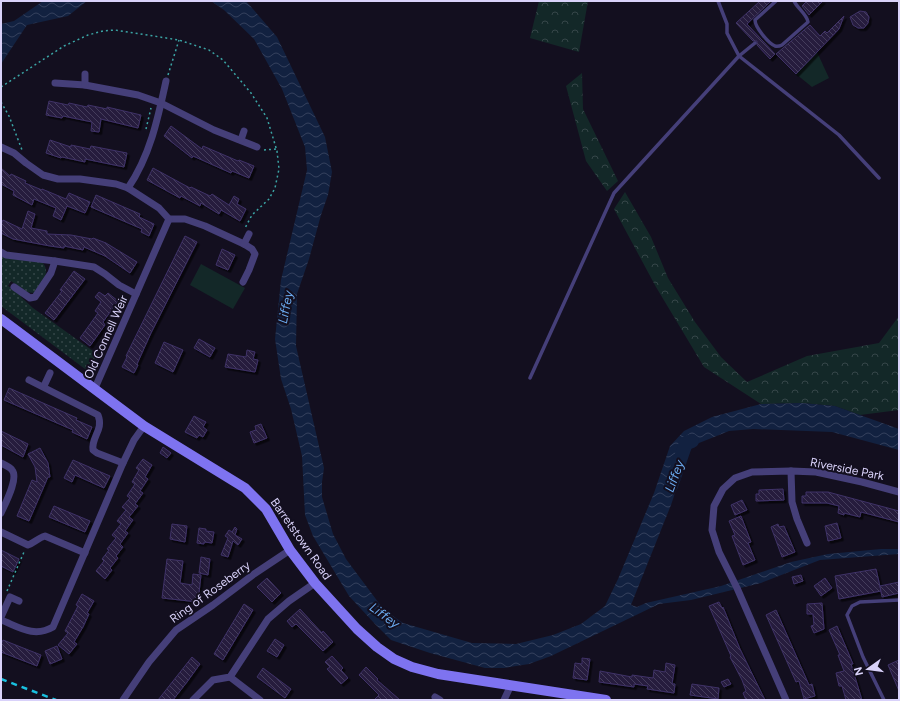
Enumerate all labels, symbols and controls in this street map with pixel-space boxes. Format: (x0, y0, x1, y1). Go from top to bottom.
water label: Liffey (275, 288, 296, 325)
street label: Old Connell Weir (81, 293, 131, 381)
street label: Riverside Park (809, 455, 885, 483)
water label: Liffey (662, 457, 688, 494)
street label: Barretstown Road (268, 496, 334, 582)
street label: Ring of Roseberry (167, 558, 253, 626)
water label: Liffey (367, 600, 404, 632)
north arrow (848, 649, 888, 689)
text: N (851, 666, 866, 677)

